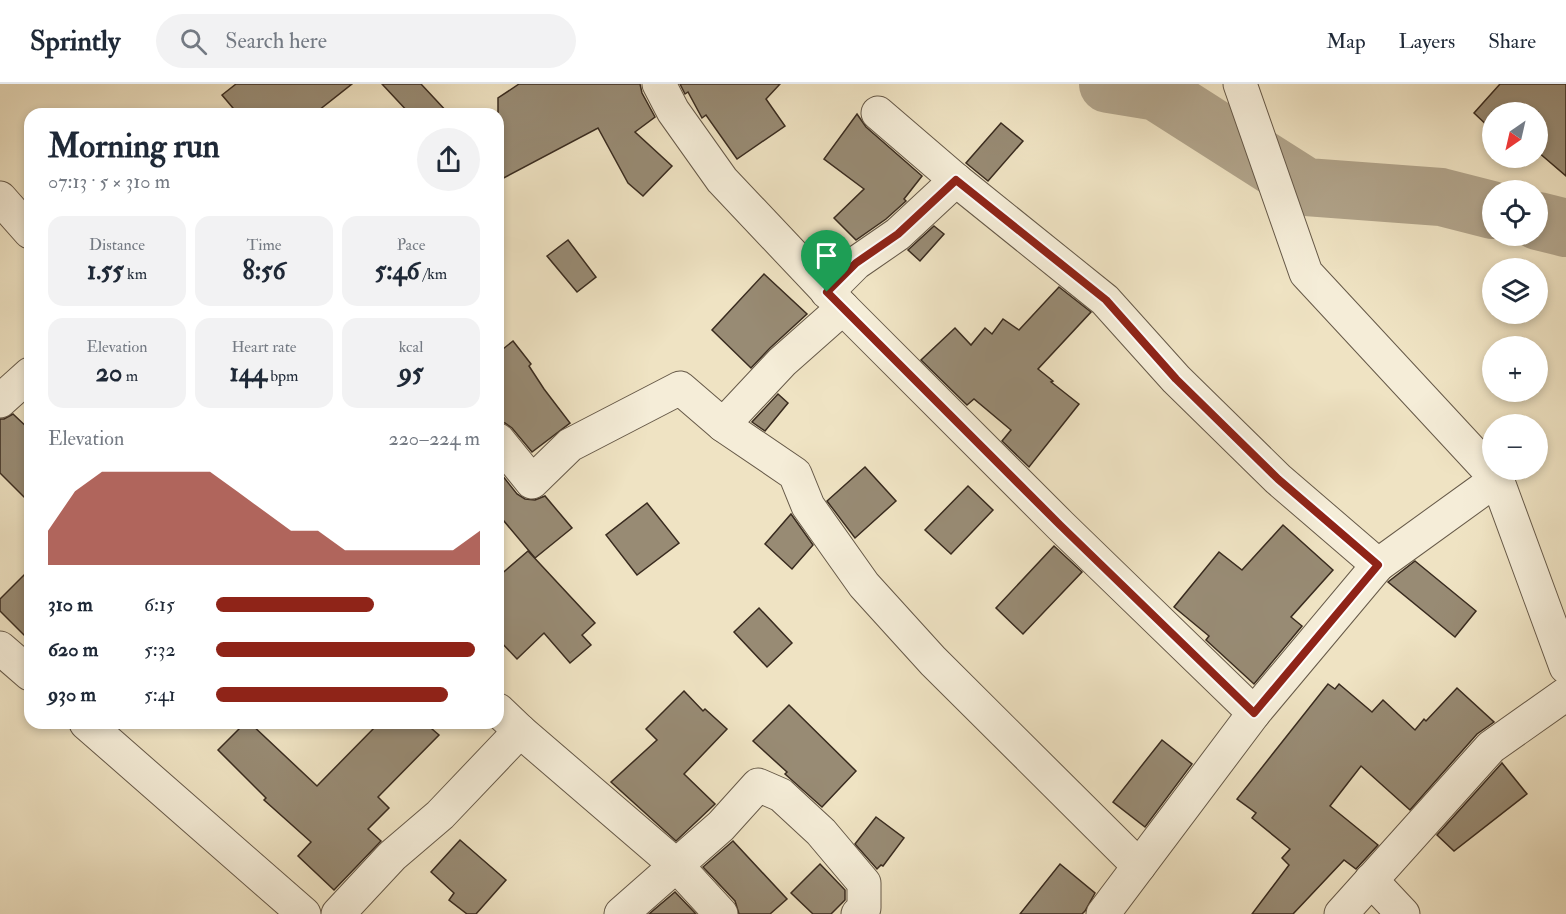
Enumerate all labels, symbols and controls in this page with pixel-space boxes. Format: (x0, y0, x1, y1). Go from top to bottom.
search box (156, 14, 576, 68)
text: Sprintly (30, 24, 120, 59)
icon: search (177, 25, 210, 58)
text: Search here (225, 27, 327, 55)
text: Map (1326, 28, 1366, 55)
text: Layers (1399, 28, 1455, 55)
text: Share (1488, 28, 1536, 55)
north arrow (1482, 102, 1548, 168)
map controls (1482, 102, 1548, 480)
text: Morning run (48, 126, 220, 167)
button: share (417, 128, 480, 191)
text: 07:13 · 5 × 310 m (48, 169, 170, 194)
button: locate (1482, 180, 1548, 246)
pin (801, 230, 852, 292)
text: Distance (89, 235, 145, 255)
text: Time (247, 235, 281, 255)
text: Pace (397, 235, 425, 255)
icon: arrive (810, 239, 843, 272)
text: 1.55 (87, 255, 124, 287)
text: 8:56 (242, 255, 286, 287)
text: 5:46 (375, 255, 420, 287)
button: layers (1482, 258, 1548, 324)
text: km (124, 264, 147, 284)
text: /km (420, 264, 447, 284)
button: + (1482, 336, 1548, 402)
text: Elevation (87, 337, 147, 357)
text: Heart rate (231, 337, 297, 357)
text: kcal (399, 337, 423, 357)
text: 20 (96, 357, 122, 389)
text: 144 (229, 357, 267, 389)
text: 95 (399, 357, 423, 389)
text: m (122, 366, 138, 386)
text: bpm (267, 366, 299, 386)
button: − (1482, 414, 1548, 480)
text: Elevation (48, 426, 124, 451)
text: 220–224 m (389, 426, 480, 451)
text: 310 m (48, 592, 93, 617)
text: 6:15 (144, 592, 175, 617)
text: 620 m (48, 637, 98, 662)
text: 5:32 (144, 637, 176, 662)
text: 930 m (48, 682, 96, 707)
text: 5:41 (144, 682, 176, 707)

